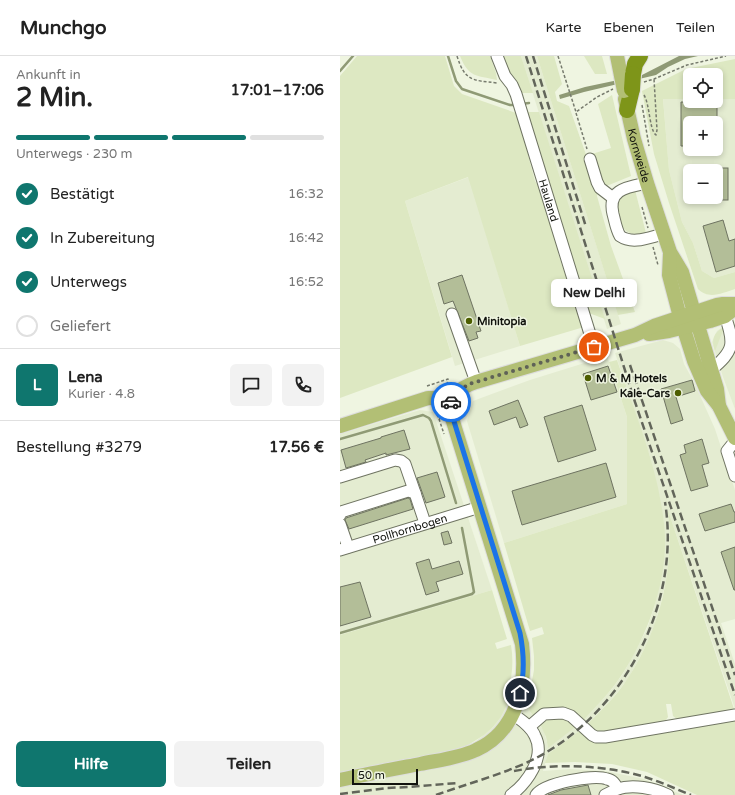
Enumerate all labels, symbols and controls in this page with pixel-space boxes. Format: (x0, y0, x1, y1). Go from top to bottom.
text: Munchgo (20, 17, 107, 39)
text: Karte (546, 19, 581, 36)
text: Ebenen (603, 19, 654, 36)
text: Teilen (676, 19, 715, 36)
text: Ankunft in (16, 67, 81, 83)
map controls (683, 68, 723, 204)
button: locate (683, 68, 723, 108)
text: 17:01–17:06 (231, 81, 324, 99)
text: 2 Min. (16, 82, 93, 113)
button: + (683, 116, 723, 156)
street label: Kornweide (625, 127, 652, 184)
text: Unterwegs · 230 m (16, 146, 133, 162)
button: − (683, 164, 723, 204)
street label: Hauland (536, 178, 561, 223)
icon: check (16, 183, 38, 205)
text: Bestätigt (50, 185, 115, 203)
text: 16:32 (288, 186, 324, 202)
icon: check (16, 227, 38, 249)
text: In Zubereitung (50, 229, 155, 247)
text: 16:42 (288, 230, 324, 246)
icon: check (16, 271, 38, 293)
text: Unterwegs (50, 273, 127, 291)
text: 16:52 (288, 274, 324, 290)
callout: New Delhi (551, 279, 637, 307)
text: New Delhi (563, 285, 625, 301)
place label: Minitopia (477, 315, 526, 329)
marker: Minitopia (464, 316, 474, 326)
text: Geliefert (50, 317, 111, 335)
pin (577, 330, 611, 364)
icon: bag (583, 336, 605, 358)
button: chat (230, 364, 272, 406)
button: phone (282, 364, 324, 406)
text: Lena (68, 368, 103, 386)
place label: M & M Hotels (596, 372, 668, 385)
marker: M & M Hotels (583, 373, 593, 383)
text: L (33, 376, 41, 394)
courier (431, 382, 471, 422)
text: Kurier · 4.8 (68, 386, 135, 402)
place label: Kale-Cars (620, 387, 671, 400)
marker: Kale-Cars (673, 388, 683, 398)
icon: car (440, 391, 462, 413)
text: Bestellung #3279 (16, 438, 142, 456)
text: 17.56 € (269, 438, 324, 456)
street label: Pollhornbogen (371, 511, 449, 547)
pin (503, 676, 537, 710)
icon: home (509, 682, 531, 704)
button: Hilfe (16, 741, 166, 787)
button: Teilen (174, 741, 324, 787)
scale bar (352, 767, 418, 786)
text: 50 m (358, 769, 385, 782)

